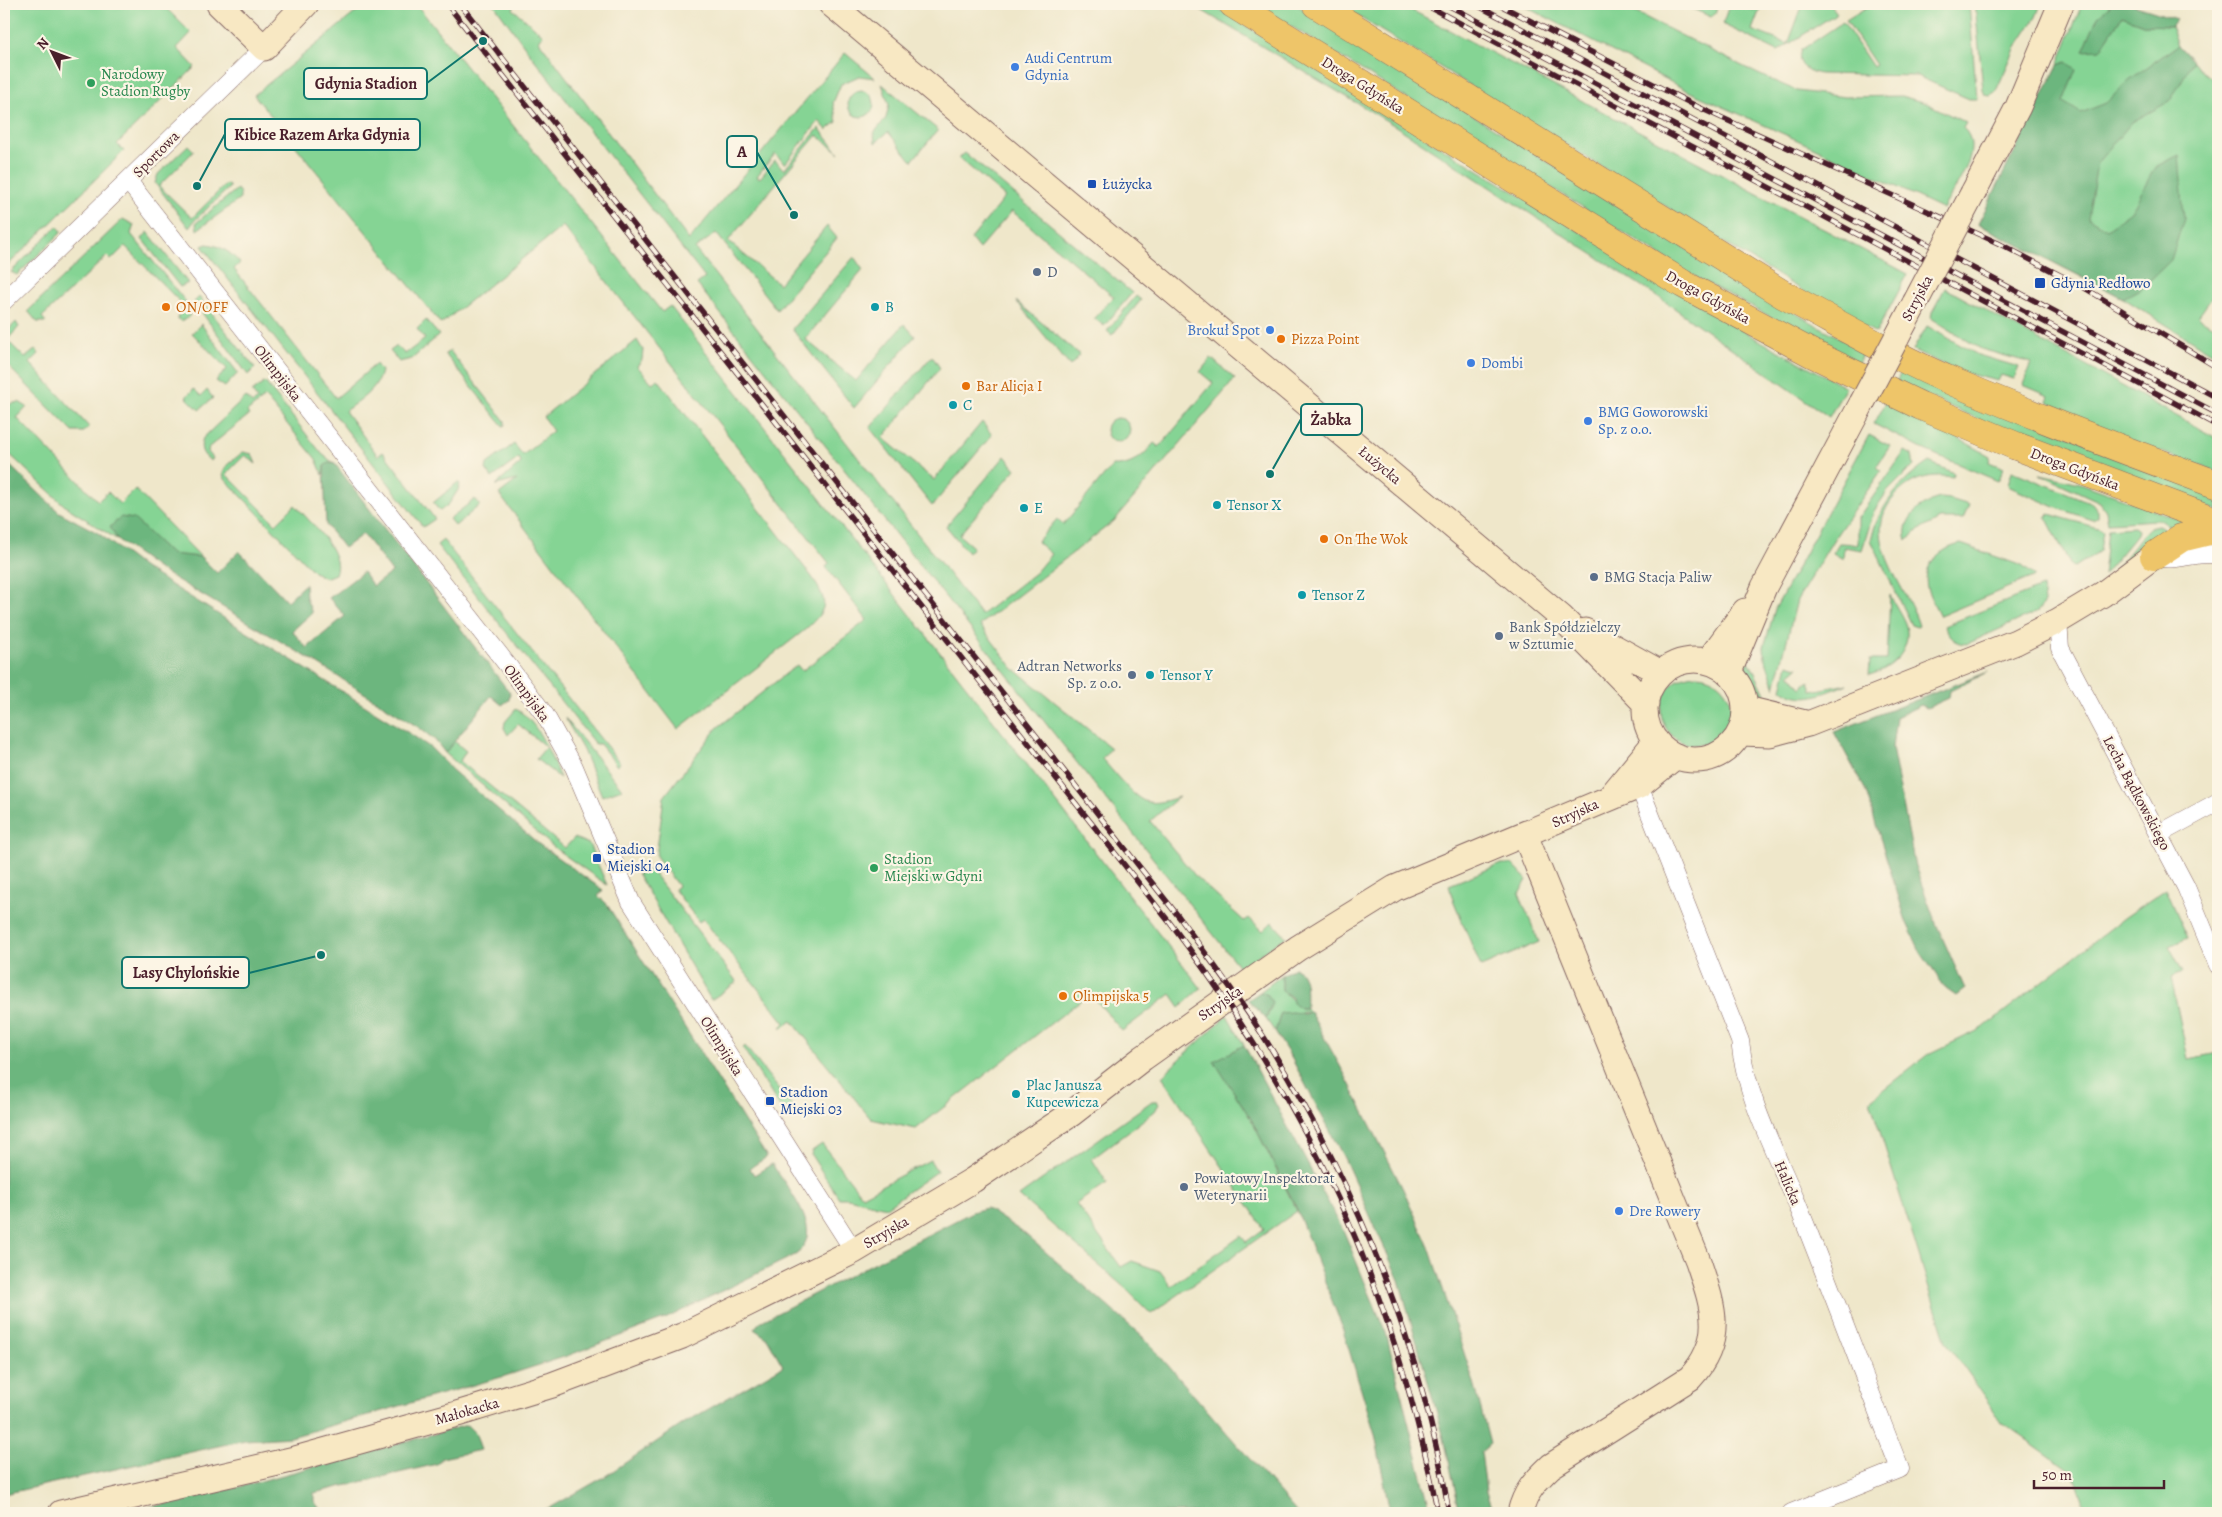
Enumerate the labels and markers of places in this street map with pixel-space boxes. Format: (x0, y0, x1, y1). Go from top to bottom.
place label: Audi Centrum Gdynia (1024, 48, 1113, 85)
marker: Audi Centrum Gdynia (1009, 61, 1021, 73)
place label: Narodowy Stadion Rugby (101, 64, 191, 101)
callout: Gdynia Stadion (304, 68, 427, 99)
marker: Narodowy Stadion Rugby (85, 77, 97, 89)
callout: Kibice Razem Arka Gdynia (225, 119, 420, 150)
callout: A (727, 136, 757, 167)
place label: Łużycka (1102, 174, 1152, 194)
marker: Łużycka (1086, 178, 1098, 190)
place label: D (1047, 262, 1058, 282)
marker: D (1031, 266, 1043, 278)
place label: Gdynia Redłowo (2051, 273, 2150, 293)
marker: Gdynia Redłowo (2033, 276, 2047, 290)
place label: ON/OFF (176, 297, 228, 317)
place label: B (885, 297, 894, 317)
marker: ON/OFF (160, 301, 172, 313)
marker: B (869, 301, 881, 313)
place label: Brokuł Spot (1187, 320, 1260, 340)
marker: Brokuł Spot (1264, 324, 1276, 336)
place label: Pizza Point (1291, 329, 1360, 349)
marker: Pizza Point (1275, 333, 1287, 345)
place label: Dombi (1481, 353, 1523, 373)
marker: Dombi (1465, 357, 1477, 369)
place label: Bar Alicja I (976, 376, 1043, 396)
marker: Bar Alicja I (960, 380, 972, 392)
place label: C (963, 395, 972, 415)
marker: C (947, 399, 959, 411)
place label: BMG Goworowski Sp. z o.o. (1598, 402, 1708, 439)
callout: Żabka (1301, 404, 1362, 435)
marker: BMG Goworowski Sp. z o.o. (1582, 415, 1594, 427)
place label: Tensor X (1227, 495, 1281, 515)
place label: E (1034, 498, 1043, 518)
marker: Tensor X (1211, 499, 1223, 511)
marker: E (1018, 502, 1030, 514)
place label: On The Wok (1334, 529, 1408, 549)
marker: On The Wok (1318, 533, 1330, 545)
place label: BMG Stacja Paliw (1604, 567, 1712, 587)
marker: BMG Stacja Paliw (1588, 571, 1600, 583)
place label: Tensor Z (1312, 585, 1365, 605)
marker: Tensor Z (1296, 589, 1308, 601)
place label: Bank Spółdzielczy w Sztumie (1508, 617, 1621, 654)
marker: Bank Spółdzielczy w Sztumie (1493, 630, 1505, 642)
place label: Adtran Networks Sp. z o.o. (1016, 656, 1122, 693)
place label: Tensor Y (1160, 665, 1213, 685)
marker: Adtran Networks Sp. z o.o. (1126, 669, 1138, 681)
marker: Tensor Y (1144, 669, 1156, 681)
place label: Stadion Miejski 04 (607, 839, 670, 876)
place label: Stadion Miejski w Gdyni (884, 849, 982, 886)
marker: Stadion Miejski 04 (591, 852, 603, 864)
marker: Stadion Miejski w Gdyni (868, 862, 880, 874)
callout: Lasy Chylońskie (122, 957, 249, 988)
place label: Olimpijska 5 (1073, 986, 1149, 1006)
marker: Olimpijska 5 (1057, 990, 1069, 1002)
place label: Plac Janusza Kupcewicza (1026, 1075, 1102, 1112)
place label: Stadion Miejski 03 (780, 1082, 842, 1119)
marker: Plac Janusza Kupcewicza (1010, 1088, 1022, 1100)
marker: Stadion Miejski 03 (764, 1095, 776, 1107)
place label: Powiatowy Inspektorat Weterynarii (1193, 1168, 1335, 1205)
marker: Powiatowy Inspektorat Weterynarii (1178, 1181, 1190, 1193)
place label: Dre Rowery (1629, 1201, 1701, 1221)
marker: Dre Rowery (1613, 1205, 1625, 1217)

